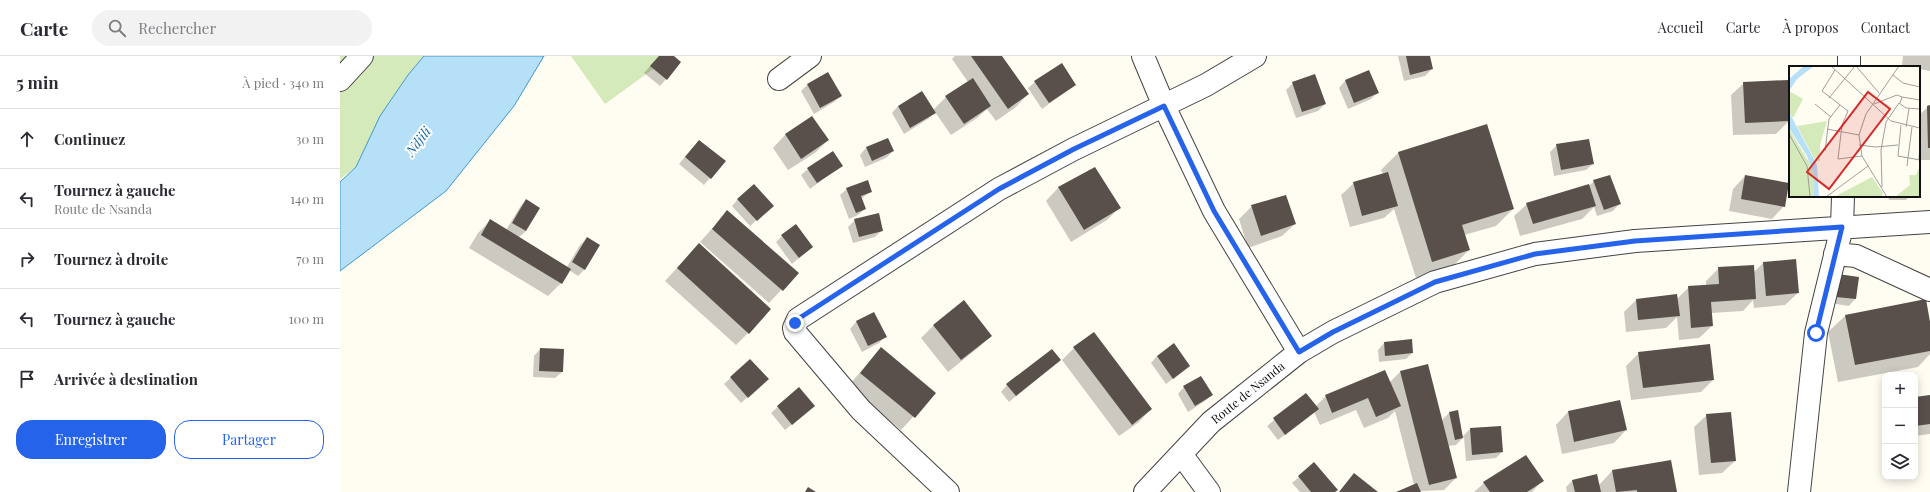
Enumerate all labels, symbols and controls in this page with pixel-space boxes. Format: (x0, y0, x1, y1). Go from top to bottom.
search box (92, 10, 372, 46)
text: Carte (20, 15, 68, 41)
icon: search (106, 17, 128, 39)
text: Rechercher (138, 18, 216, 38)
text: Accueil (1658, 18, 1704, 37)
text: Carte (1726, 18, 1761, 37)
text: À propos (1783, 18, 1839, 37)
text: Contact (1861, 18, 1910, 37)
inset map (1789, 66, 1920, 197)
text: 5 min (16, 71, 59, 93)
text: À pied · 340 m (242, 74, 324, 91)
water label: Ndjili (401, 122, 435, 159)
icon: ahead (16, 128, 38, 150)
text: Continuez (54, 129, 125, 149)
text: 30 m (296, 130, 324, 147)
text: Tournez à gauche (54, 180, 176, 200)
icon: left (16, 188, 38, 210)
text: 140 m (290, 190, 324, 207)
text: Route de Nsanda (54, 200, 152, 217)
icon: right (16, 248, 38, 270)
text: Tournez à droite (54, 249, 168, 269)
text: 70 m (296, 250, 324, 267)
icon: left (16, 308, 38, 330)
text: Tournez à gauche (54, 309, 176, 329)
text: 100 m (289, 310, 324, 327)
route end (786, 314, 804, 332)
route start (1807, 324, 1825, 342)
street label: Route de Nsanda (1207, 358, 1288, 427)
icon: arrive (16, 368, 38, 390)
text: Arrivée à destination (54, 369, 198, 389)
map controls (1882, 372, 1918, 480)
button: + (1882, 372, 1918, 408)
button: − (1882, 408, 1918, 444)
button: Enregistrer (16, 420, 166, 459)
button: Partager (174, 420, 324, 459)
button: layers (1882, 444, 1918, 480)

